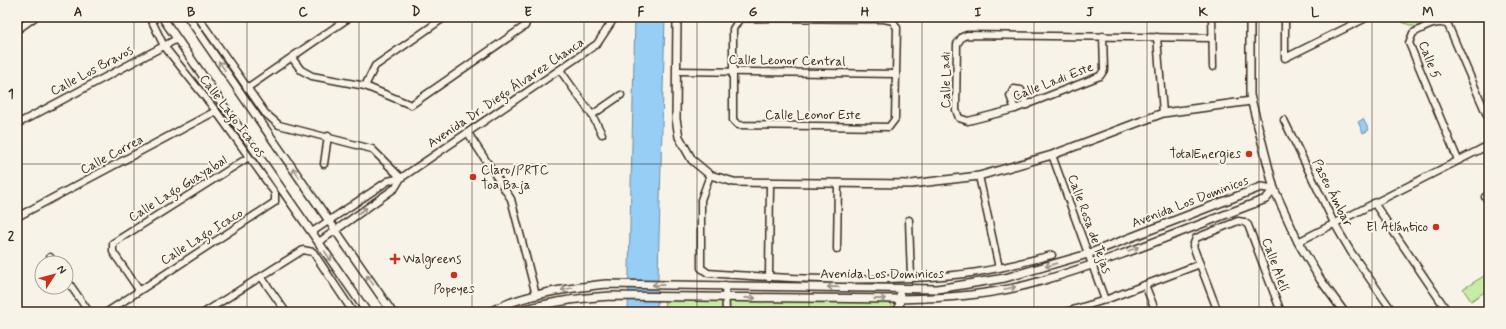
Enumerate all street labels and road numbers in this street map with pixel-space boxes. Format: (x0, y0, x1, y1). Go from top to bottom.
street label: Avenida Dr. Diego Álvarez Chanca (424, 33, 589, 154)
street label: Calle 5 (1414, 39, 1444, 82)
street label: Calle Los Bravos (48, 42, 136, 100)
street label: Calle Leonor Central (728, 51, 846, 71)
street label: Calle Ladi (938, 52, 955, 108)
street label: Calle Ladi Este (1010, 59, 1096, 105)
street label: Calle Lago Icacos (194, 71, 269, 162)
street label: Calle Leonor Este (765, 107, 861, 124)
street label: Calle Correa (77, 131, 147, 179)
street label: Calle Lago Guayabal (126, 152, 232, 228)
street label: Paseo Ámbar (1308, 156, 1358, 230)
street label: Calle Rosa de Tejas (1063, 172, 1115, 276)
street label: Avenida Los Dominicos (1129, 172, 1251, 232)
street label: Calle Lago Icaco (158, 205, 248, 271)
street label: Calle Alelí (1257, 236, 1293, 294)
street label: Avenida Los Dominicos (820, 266, 944, 283)

